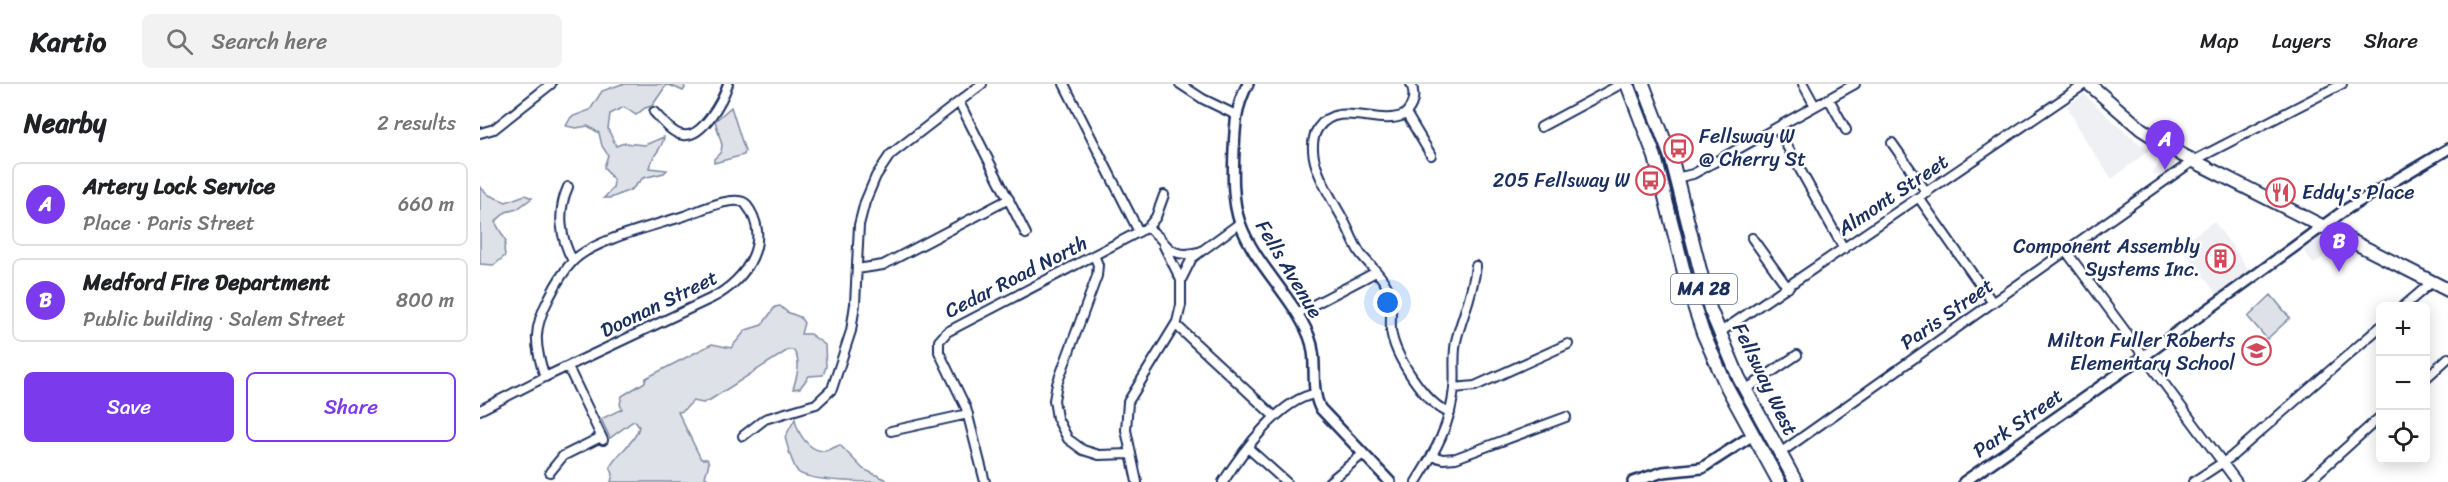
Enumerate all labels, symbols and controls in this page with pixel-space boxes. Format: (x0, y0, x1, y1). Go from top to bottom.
search box (142, 14, 562, 68)
text: Kartio (30, 17, 106, 66)
text: Search here (211, 22, 327, 61)
text: Map (2200, 22, 2239, 60)
text: Layers (2272, 22, 2331, 60)
text: Share (2364, 22, 2418, 60)
icon: search (163, 25, 196, 58)
text: Nearby (24, 100, 106, 146)
text: 2 results (377, 106, 456, 141)
place label: Fellsway W @ Cherry St (1699, 119, 1806, 177)
pin: A (2146, 120, 2184, 170)
bus stop icon: Fellsway W @ Cherry St (1662, 132, 1694, 164)
street label: Almont Street (1829, 145, 1956, 246)
place label: 205 Fellsway W (1493, 163, 1631, 198)
bus stop icon: 205 Fellsway W (1635, 164, 1667, 196)
text: Artery Lock Service (83, 167, 275, 206)
place label: Eddy's Place (2302, 175, 2414, 210)
restaurant icon: Eddy's Place (2265, 176, 2297, 208)
text: A (39, 187, 52, 222)
text: 660 m (398, 187, 454, 222)
text: Place · Paris Street (83, 206, 255, 241)
street label: Fells Avenue (1246, 213, 1332, 325)
pin: B (2320, 222, 2358, 272)
street label: Cedar Road North (938, 226, 1094, 328)
place label: Component Assembly Systems Inc. (2013, 229, 2201, 287)
building icon: Component Assembly Systems Inc. (2205, 242, 2237, 274)
street label: Doonan Street (594, 260, 724, 348)
text: Medford Fire Department (83, 263, 330, 302)
street label: Paris Street (1893, 269, 2001, 359)
road number: MA 28 (1671, 274, 1737, 304)
text: B (39, 283, 52, 318)
text: 800 m (396, 283, 454, 318)
your location (1373, 288, 1402, 317)
text: Public building · Salem Street (83, 302, 345, 337)
map controls (2376, 302, 2430, 464)
button: + (2376, 302, 2430, 356)
street label: Fellsway West (1722, 316, 1808, 442)
place label: Milton Fuller Roberts Elementary School (2047, 323, 2236, 381)
school or university icon: Milton Fuller Roberts Elementary School (2240, 335, 2272, 367)
button: − (2376, 356, 2430, 410)
button: Save (24, 372, 234, 442)
button: Share (246, 372, 456, 442)
street label: Park Street (1965, 379, 2071, 467)
button: locate (2376, 410, 2430, 464)

